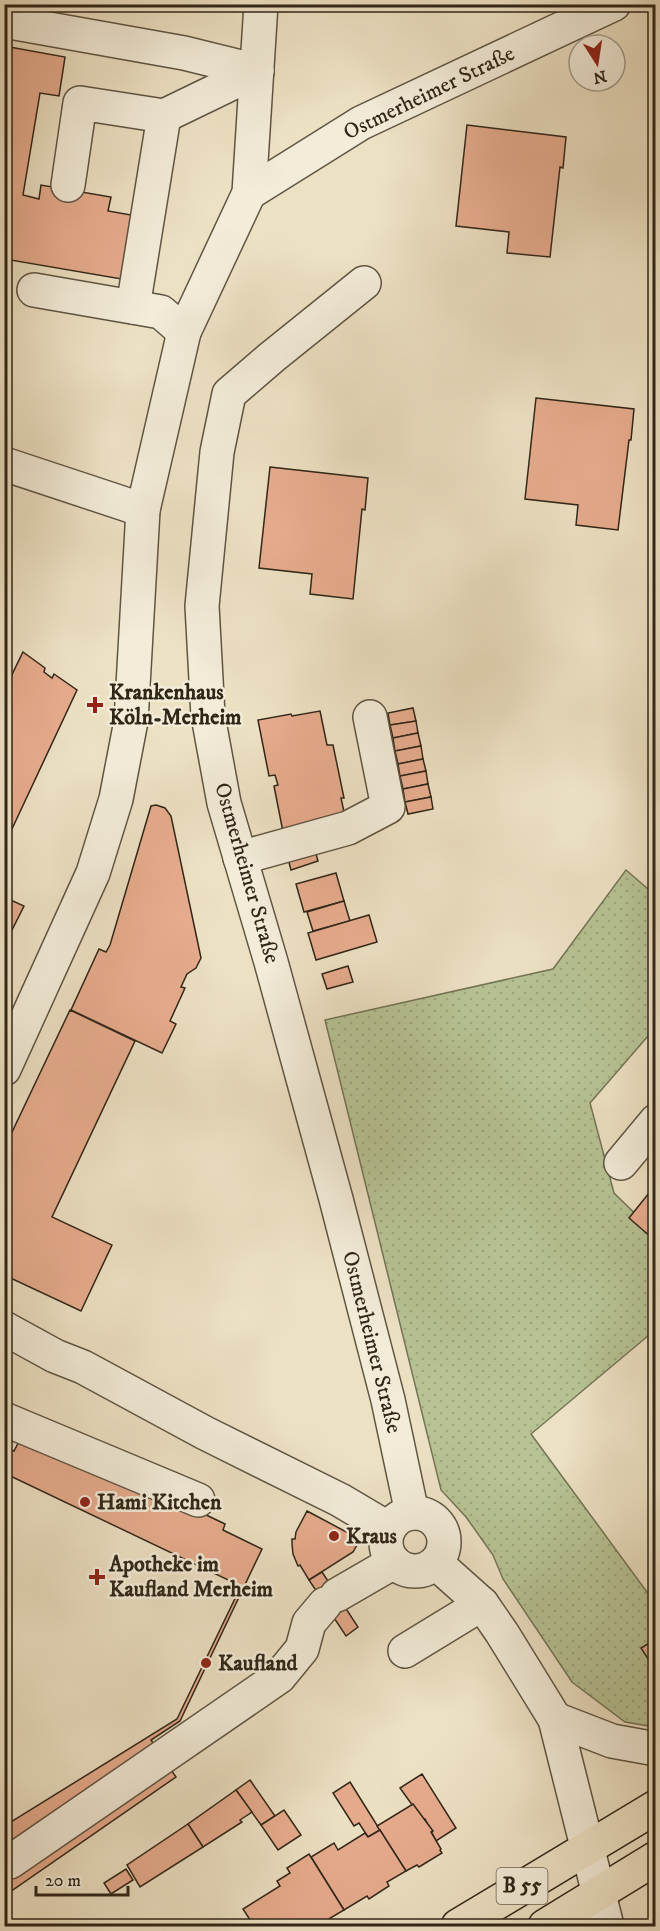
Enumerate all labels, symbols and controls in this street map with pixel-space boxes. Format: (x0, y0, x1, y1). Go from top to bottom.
north arrow (567, 33, 627, 93)
street label: Ostmerheimer Straße (339, 40, 519, 146)
text: N (591, 66, 608, 88)
place label: Krankenhaus Köln-Merheim (109, 679, 242, 731)
marker: Krankenhaus Köln-Merheim (86, 696, 104, 714)
street label: Ostmerheimer Straße (208, 779, 286, 967)
street label: Ostmerheimer Straße (336, 1248, 408, 1436)
place label: Hami Kitchen (97, 1489, 222, 1516)
marker: Hami Kitchen (78, 1495, 92, 1509)
place label: Kraus (346, 1523, 398, 1550)
marker: Kraus (327, 1529, 341, 1543)
place label: Apotheke im Kaufland Merheim (108, 1551, 274, 1603)
marker: Apotheke im Kaufland Merheim (90, 1570, 104, 1584)
place label: Kaufland (218, 1650, 299, 1677)
marker: Kaufland (199, 1656, 213, 1670)
scale bar (36, 1859, 128, 1897)
road number: B 55 (496, 1868, 548, 1904)
text: 20 m (45, 1870, 81, 1892)

